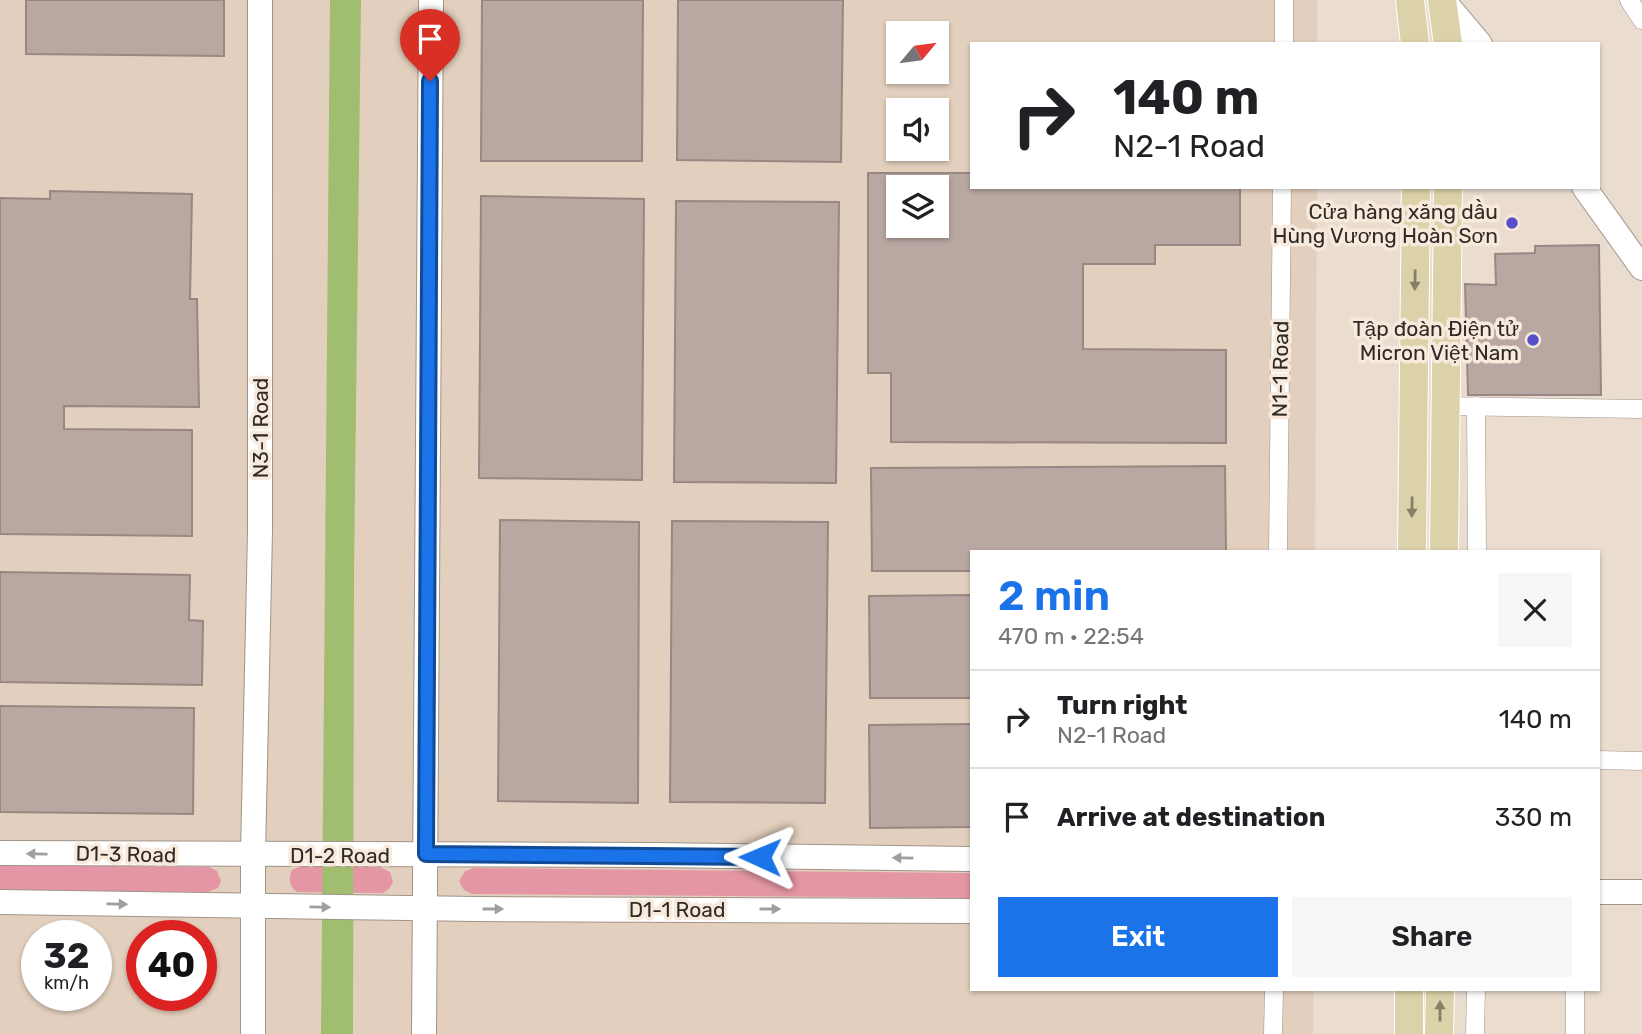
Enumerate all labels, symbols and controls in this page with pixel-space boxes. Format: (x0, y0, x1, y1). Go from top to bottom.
pin (400, 9, 460, 81)
icon: arrive (411, 20, 449, 58)
north arrow (886, 21, 948, 84)
map controls (886, 21, 949, 238)
text: 140 m (1113, 68, 1259, 126)
icon: right (998, 70, 1089, 161)
button: sound (886, 98, 949, 161)
text: N2-1 Road (1113, 127, 1265, 165)
button: layers (886, 175, 949, 238)
place label: Cửa hàng xăng dầu Hùng Vương Hoàn Sơn (1272, 199, 1498, 248)
marker: Cửa hàng xăng dầu Hùng Vương Hoàn Sơn (1504, 215, 1520, 231)
one-way arrow (1409, 269, 1421, 291)
place label: Tập đoàn Điện tử Micron Việt Nam (1352, 316, 1519, 365)
street label: N1-1 Road (1267, 320, 1293, 418)
marker: Tập đoàn Điện tử Micron Việt Nam (1525, 332, 1541, 348)
street label: N3-1 Road (248, 378, 273, 478)
one-way arrow (1406, 497, 1418, 519)
text: 2 min (998, 571, 1110, 621)
button: close (1498, 573, 1572, 647)
text: 470 m · 22:54 (998, 622, 1144, 650)
text: Turn right (1057, 690, 1187, 721)
icon: right (998, 700, 1036, 738)
text: 140 m (1499, 704, 1572, 735)
text: N2-1 Road (1057, 721, 1166, 749)
icon: arrive (998, 798, 1036, 836)
text: Arrive at destination (1057, 802, 1325, 833)
text: 330 m (1495, 802, 1572, 833)
position arrow (723, 820, 797, 894)
street label: D1-3 Road (75, 841, 177, 867)
street label: D1-2 Road (290, 843, 390, 868)
one-way arrow (26, 848, 48, 860)
one-way arrow (892, 852, 914, 864)
street label: D1-1 Road (629, 897, 725, 922)
button: Exit (998, 897, 1278, 977)
button: Share (1292, 897, 1572, 977)
one-way arrow (106, 898, 128, 910)
one-way arrow (310, 901, 332, 913)
one-way arrow (483, 903, 505, 915)
one-way arrow (759, 903, 781, 915)
speed limit sign: 40 (126, 920, 217, 1011)
text: 32 (44, 935, 89, 977)
text: km/h (44, 972, 89, 994)
one-way arrow (1434, 1000, 1446, 1022)

